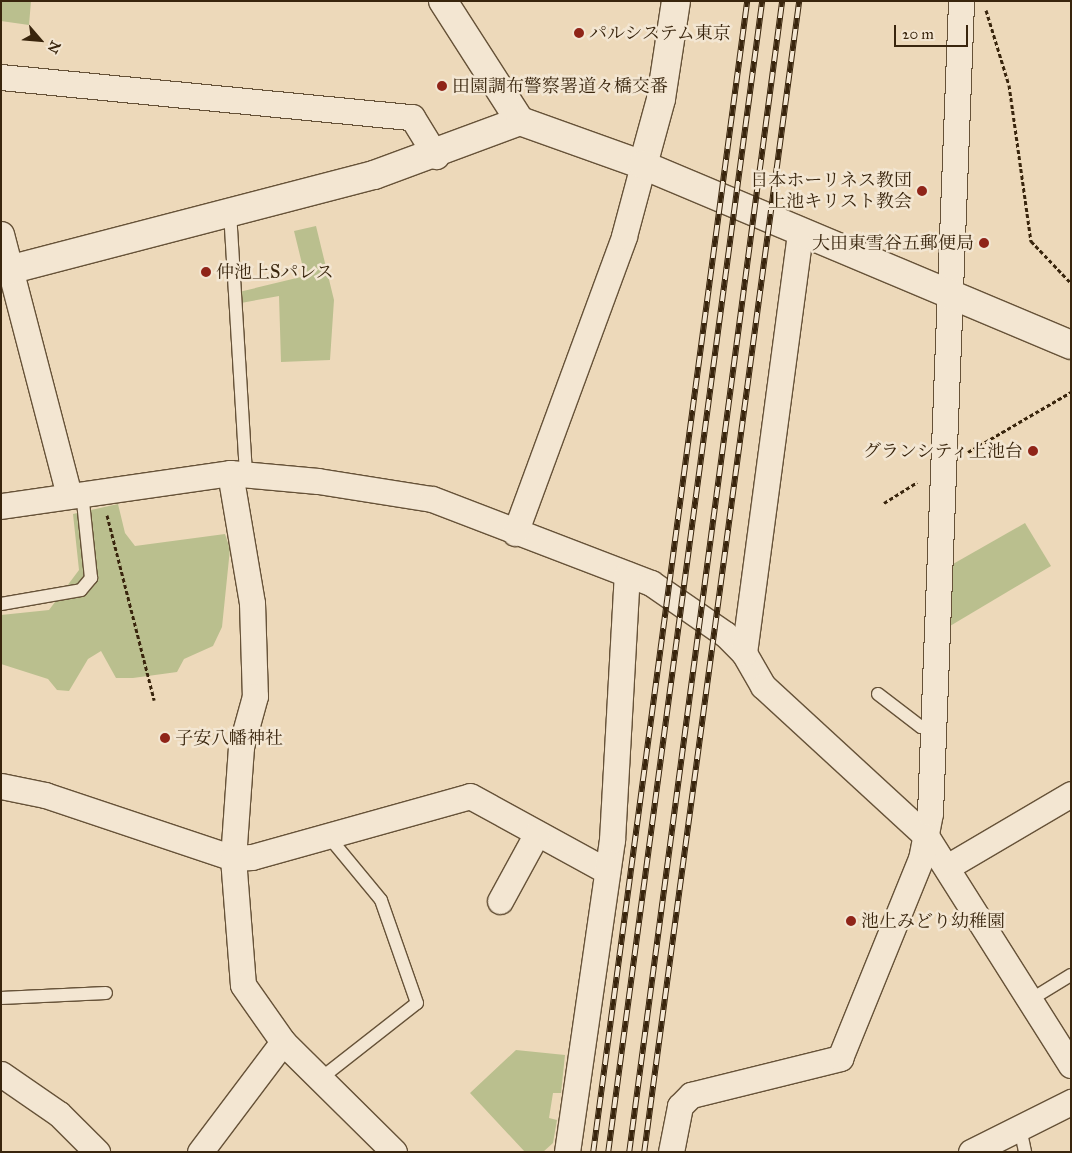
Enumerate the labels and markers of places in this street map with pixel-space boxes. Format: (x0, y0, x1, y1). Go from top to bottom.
place label: パルシステム東京 (589, 22, 733, 44)
marker: パルシステム東京 (573, 27, 585, 39)
place label: 田園調布警察署道々橋交番 (452, 75, 668, 97)
marker: 田園調布警察署道々橋交番 (436, 80, 448, 92)
place label: 日本ホーリネス教団 上池キリスト教会 (750, 170, 912, 212)
marker: 日本ホーリネス教団 上池キリスト教会 (916, 185, 928, 197)
place label: 大田東雪谷五郵便局 (812, 232, 974, 254)
marker: 大田東雪谷五郵便局 (978, 237, 990, 249)
place label: 仲池上Sパレス (216, 261, 334, 283)
marker: 仲池上Sパレス (200, 266, 212, 278)
place label: グランシティ上池台 (861, 440, 1023, 462)
marker: グランシティ上池台 (1027, 445, 1039, 457)
place label: 子安八幡神社 (175, 727, 283, 749)
marker: 子安八幡神社 (159, 732, 171, 744)
place label: 池上みどり幼稚園 (861, 910, 1005, 932)
marker: 池上みどり幼稚園 (845, 915, 857, 927)

